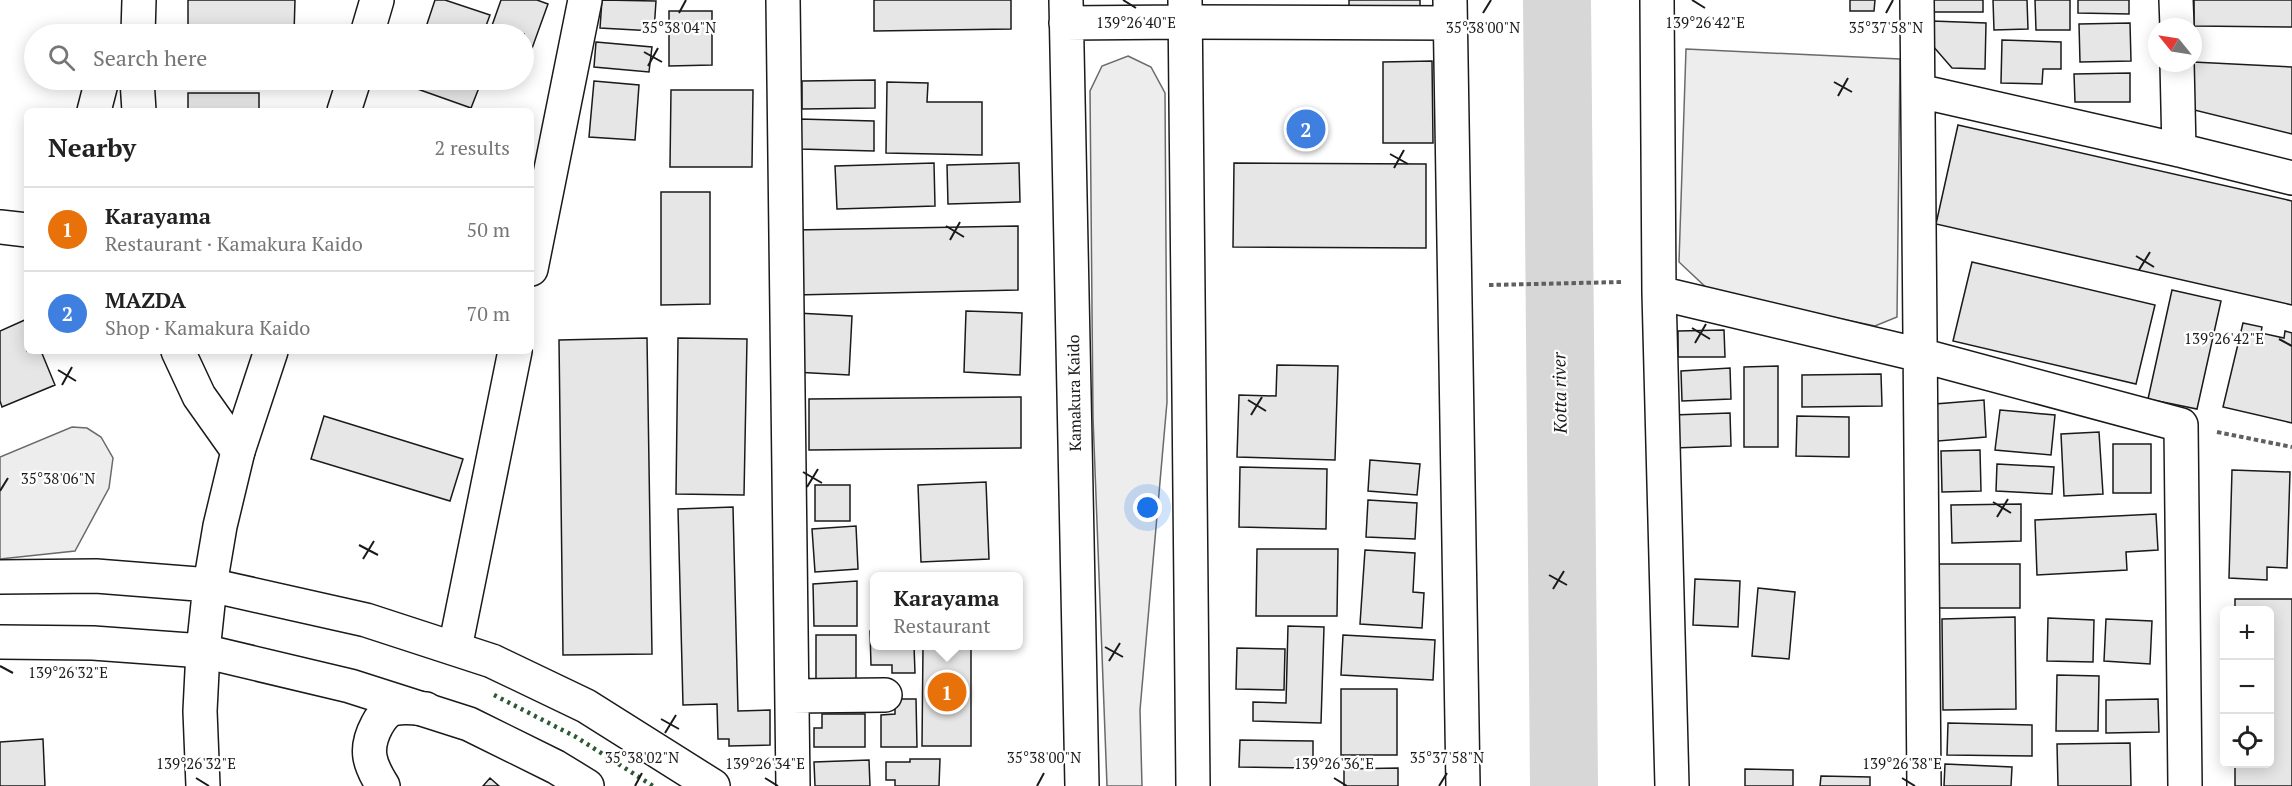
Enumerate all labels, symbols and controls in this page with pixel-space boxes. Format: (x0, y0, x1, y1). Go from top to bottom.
text: 139°26'40"E (1096, 12, 1176, 32)
text: 139°26'42"E (1665, 12, 1745, 32)
text: 35°38'04"N (642, 17, 716, 37)
text: 35°38'00"N (1446, 17, 1520, 37)
text: 35°37'58"N (1849, 17, 1923, 37)
north arrow (2148, 18, 2202, 72)
search box (24, 24, 534, 90)
icon: search (45, 41, 78, 74)
text: Search here (93, 43, 207, 72)
pin: 2 (1286, 106, 1326, 152)
text: Nearby (48, 130, 136, 164)
text: 2 results (435, 134, 510, 161)
text: Karayama (105, 201, 211, 230)
text: 1 (62, 216, 73, 243)
text: 50 m (467, 216, 510, 243)
text: Restaurant · Kamakura Kaido (105, 230, 363, 257)
text: MAZDA (105, 285, 186, 314)
text: 2 (62, 300, 73, 327)
text: 70 m (467, 300, 510, 327)
text: Shop · Kamakura Kaido (105, 314, 310, 341)
text: 139°26'42"E (2184, 328, 2264, 348)
street label: Kamakura Kaido (1062, 334, 1086, 452)
water label: Kotta river (1546, 351, 1572, 435)
text: 35°38'06"N (21, 468, 95, 488)
your location (1133, 493, 1162, 522)
popup (870, 572, 1023, 650)
text: Karayama (893, 583, 1000, 612)
map controls (2220, 606, 2274, 768)
button: + (2220, 606, 2274, 660)
text: Restaurant (893, 612, 991, 639)
button: − (2220, 660, 2274, 714)
text: 139°26'32"E (28, 662, 108, 682)
pin: 1 (928, 670, 966, 714)
button: locate (2220, 714, 2274, 768)
text: 35°38'02"N (605, 747, 679, 767)
text: 35°38'00"N (1007, 747, 1081, 767)
text: 35°37'58"N (1410, 747, 1484, 767)
text: 139°26'32"E (156, 753, 236, 773)
text: 139°26'34"E (725, 753, 805, 773)
text: 139°26'36"E (1294, 753, 1374, 773)
text: 139°26'38"E (1862, 753, 1942, 773)

